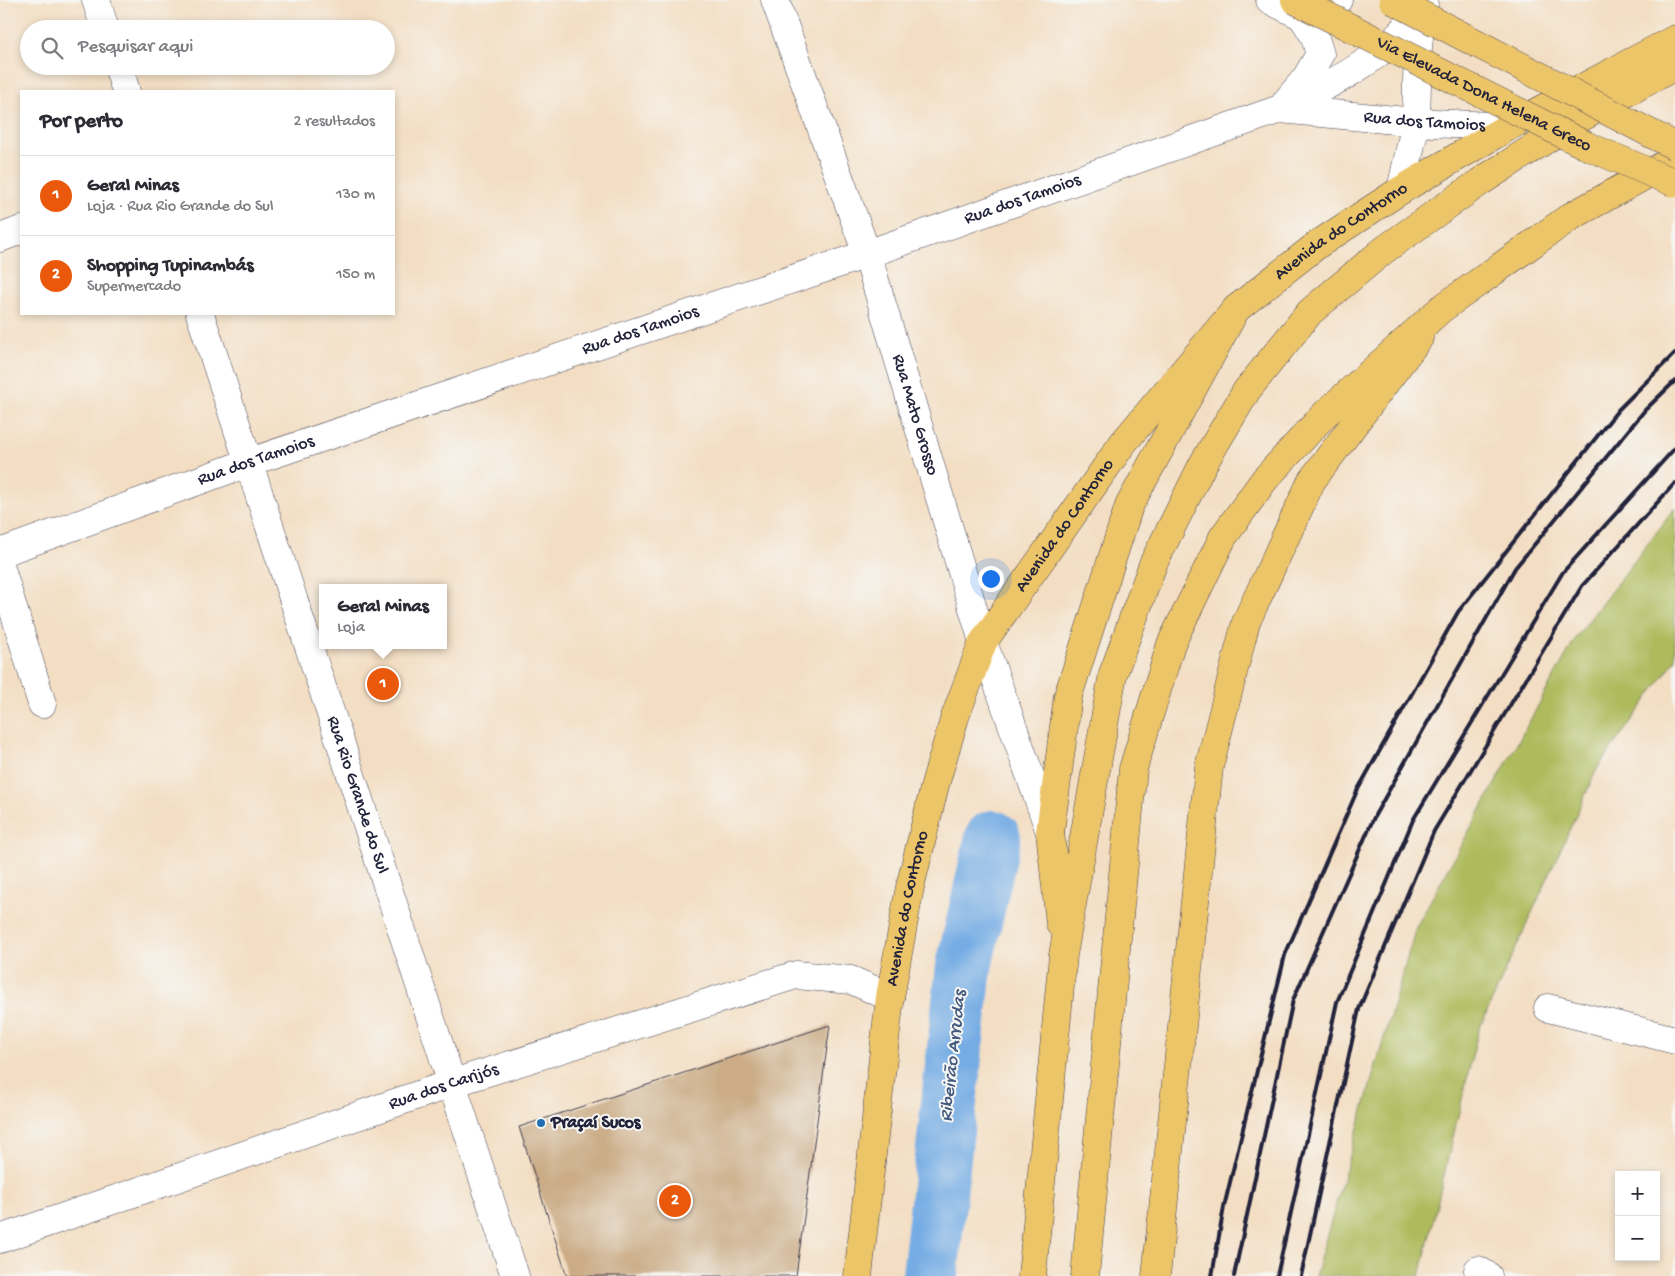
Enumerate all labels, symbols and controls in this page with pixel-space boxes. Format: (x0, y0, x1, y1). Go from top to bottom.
search box (20, 20, 395, 75)
street label: Via Elevada Dona Helena Greco (1372, 31, 1594, 157)
icon: search (38, 34, 66, 62)
text: Pesquisar aqui (78, 36, 193, 59)
street label: Rua dos Tamoios (1363, 107, 1487, 136)
text: Por perto (40, 110, 123, 135)
text: 2 resultados (294, 113, 375, 132)
street label: Rua dos Tamoios (962, 169, 1085, 229)
text: Geral Minas (87, 175, 179, 198)
street label: Avenida do Contorno (1270, 178, 1412, 285)
text: 1 (53, 186, 59, 205)
text: 130 m (336, 186, 375, 205)
text: Loja · Rua Rio Grande do Sul (87, 198, 273, 217)
text: Shopping Tupinambás (87, 255, 253, 278)
text: 2 (52, 266, 60, 285)
text: 150 m (336, 266, 375, 285)
text: Supermercado (87, 278, 181, 297)
street label: Rua dos Tamoios (579, 301, 703, 360)
street label: Rua Mato Grosso (887, 352, 943, 478)
street label: Rua dos Tamoios (195, 430, 318, 491)
street label: Avenida do Contorno (1011, 455, 1119, 596)
your location (978, 566, 1004, 592)
popup (319, 584, 447, 649)
text: Geral Minas (337, 596, 429, 619)
text: Loja (337, 619, 365, 638)
pin: 1 (367, 665, 399, 703)
street label: Rua Rio Grande do Sul (322, 713, 393, 876)
street label: Avenida do Contorno (882, 829, 934, 988)
water label: Ribeirão Arrudas (936, 987, 973, 1123)
street label: Rua dos Carijós (386, 1058, 502, 1115)
place label: Praçaí Sucos (550, 1113, 642, 1134)
marker: Praçaí Sucos (535, 1117, 547, 1129)
map controls (1615, 1171, 1660, 1261)
button: + (1615, 1171, 1660, 1216)
pin: 2 (659, 1182, 691, 1220)
button: − (1615, 1216, 1660, 1261)

